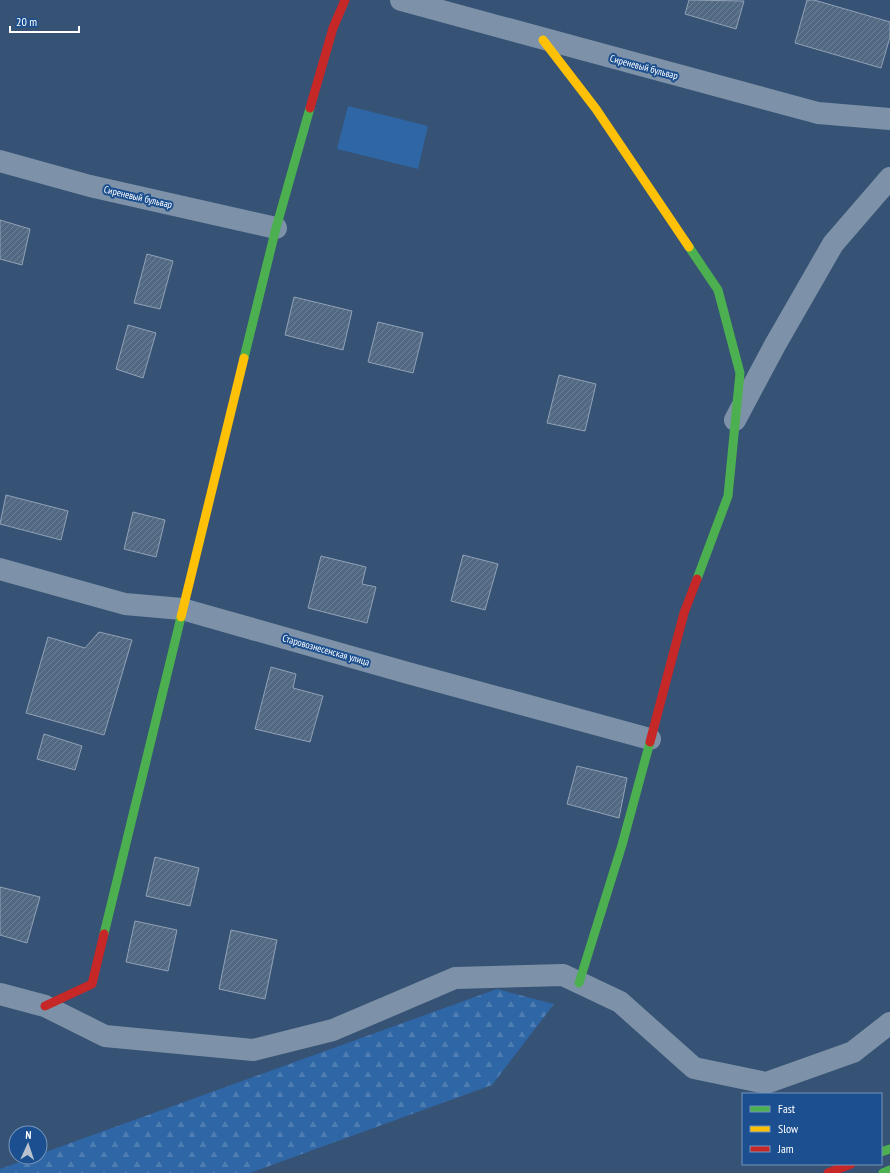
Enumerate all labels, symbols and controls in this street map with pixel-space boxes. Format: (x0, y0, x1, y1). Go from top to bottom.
scale bar (10, 8, 79, 34)
text: 20 m (16, 14, 37, 29)
street label: Сиреневый бульвар (609, 52, 679, 82)
street label: Сиреневый бульвар (102, 183, 174, 211)
street label: Старовознесенская улица (281, 631, 371, 669)
legend (742, 1093, 882, 1165)
text: Fast (778, 1101, 796, 1116)
text: Slow (778, 1121, 799, 1136)
north arrow (8, 1125, 48, 1165)
text: N (25, 1128, 32, 1142)
text: Jam (777, 1141, 794, 1156)

